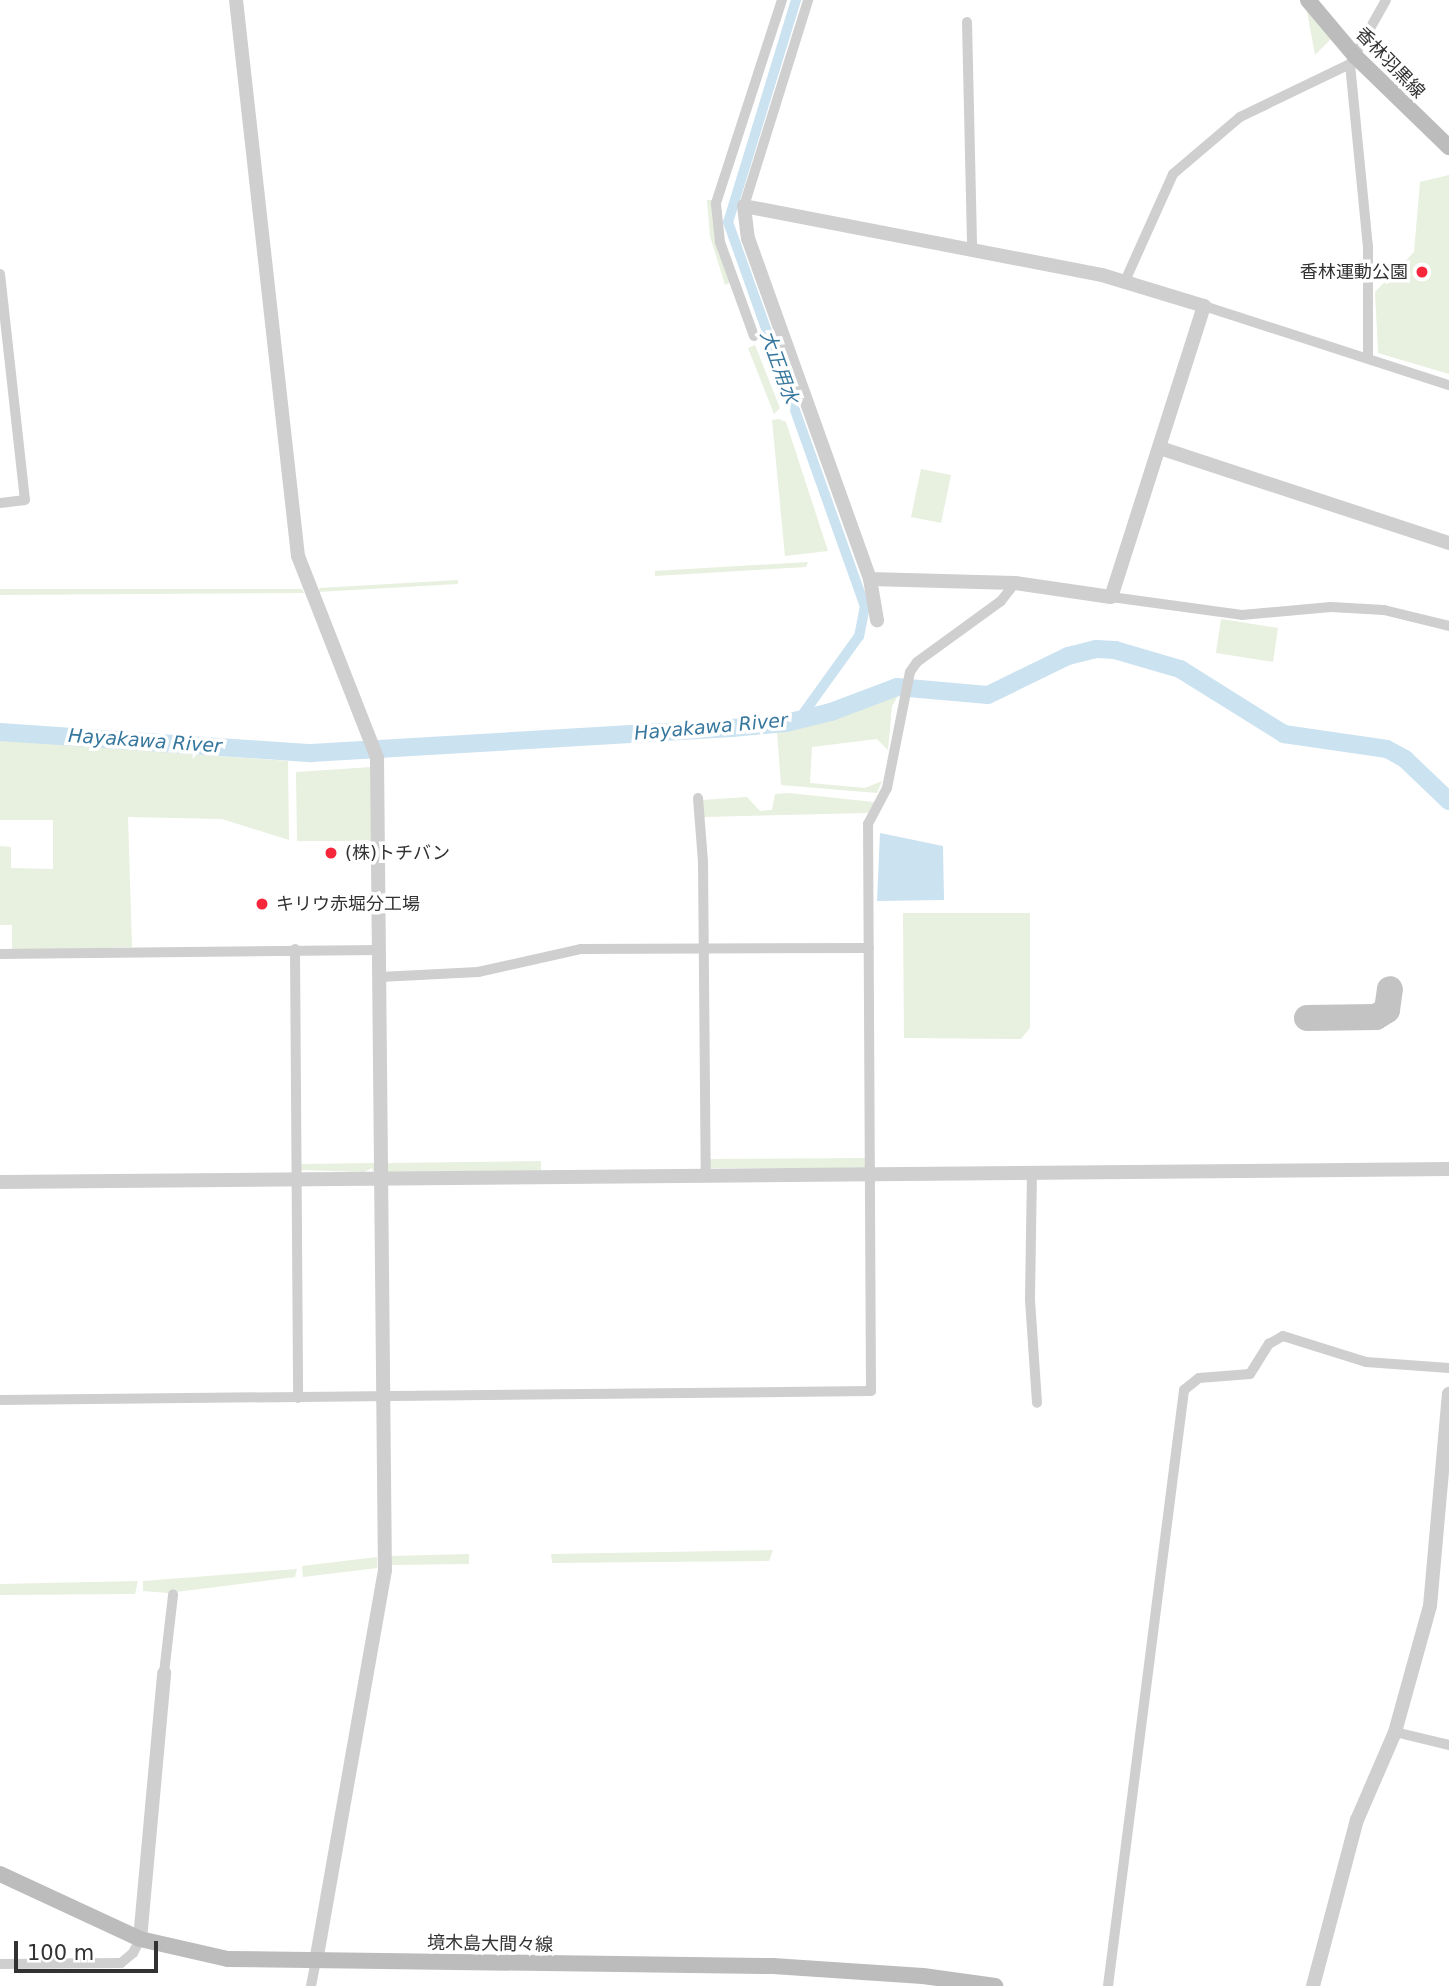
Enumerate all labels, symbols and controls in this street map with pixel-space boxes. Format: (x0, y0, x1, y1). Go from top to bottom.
street label: 香林羽黒線 (1351, 23, 1429, 103)
place label: 香林運動公園 (1300, 261, 1408, 283)
marker: 香林運動公園 (1414, 264, 1430, 280)
water label: 大正用水 (755, 327, 803, 407)
water label: Hayakawa River (633, 709, 789, 745)
water label: Hayakawa River (67, 724, 223, 758)
place label: (株)トチバン (345, 842, 449, 864)
marker: (株)トチバン (323, 845, 339, 861)
place label: キリウ赤堀分工場 (276, 893, 420, 915)
marker: キリウ赤堀分工場 (254, 896, 270, 912)
scale bar (18, 1926, 161, 1970)
street label: 境木島大間々線 (427, 1932, 553, 1956)
text: 100 m (27, 1941, 94, 1965)

